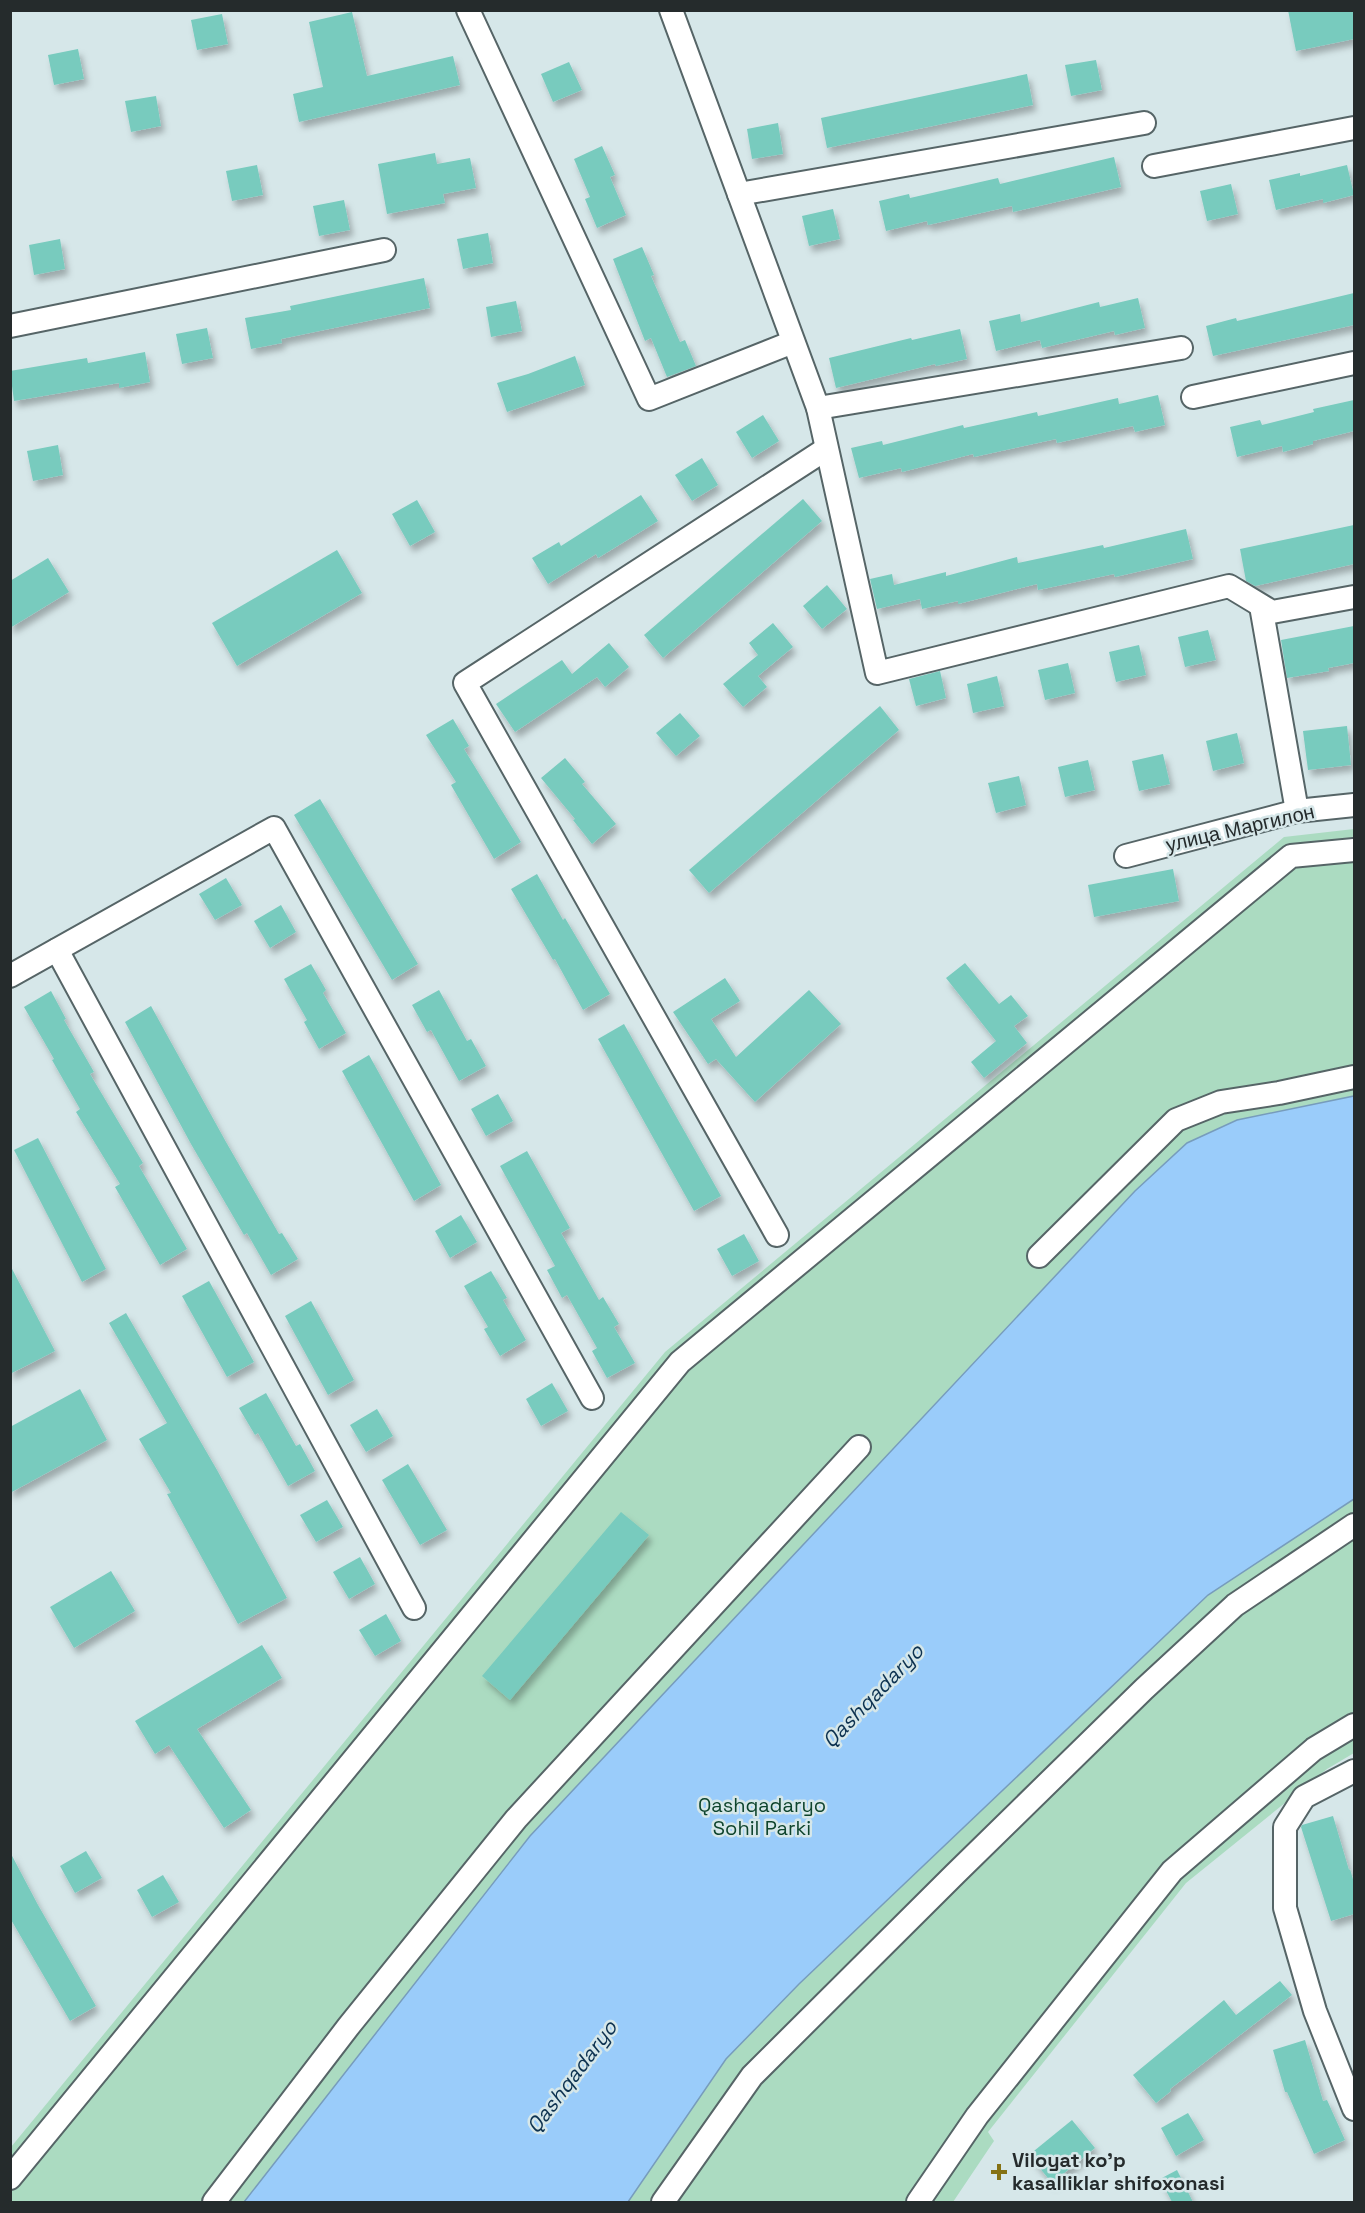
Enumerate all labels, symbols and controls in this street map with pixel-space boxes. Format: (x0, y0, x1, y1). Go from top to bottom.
street label: улица Маргилон (1163, 798, 1317, 858)
water label: Qashqadaryo (816, 1637, 930, 1753)
park label: Qashqadaryo Sohil Parki (698, 1792, 826, 1841)
water label: Qashqadaryo (520, 2014, 624, 2139)
place label: Viloyat ko'p kasalliklar shifoxonasi (1012, 2147, 1225, 2196)
marker: Viloyat ko'p kasalliklar shifoxonasi (990, 2163, 1008, 2181)

